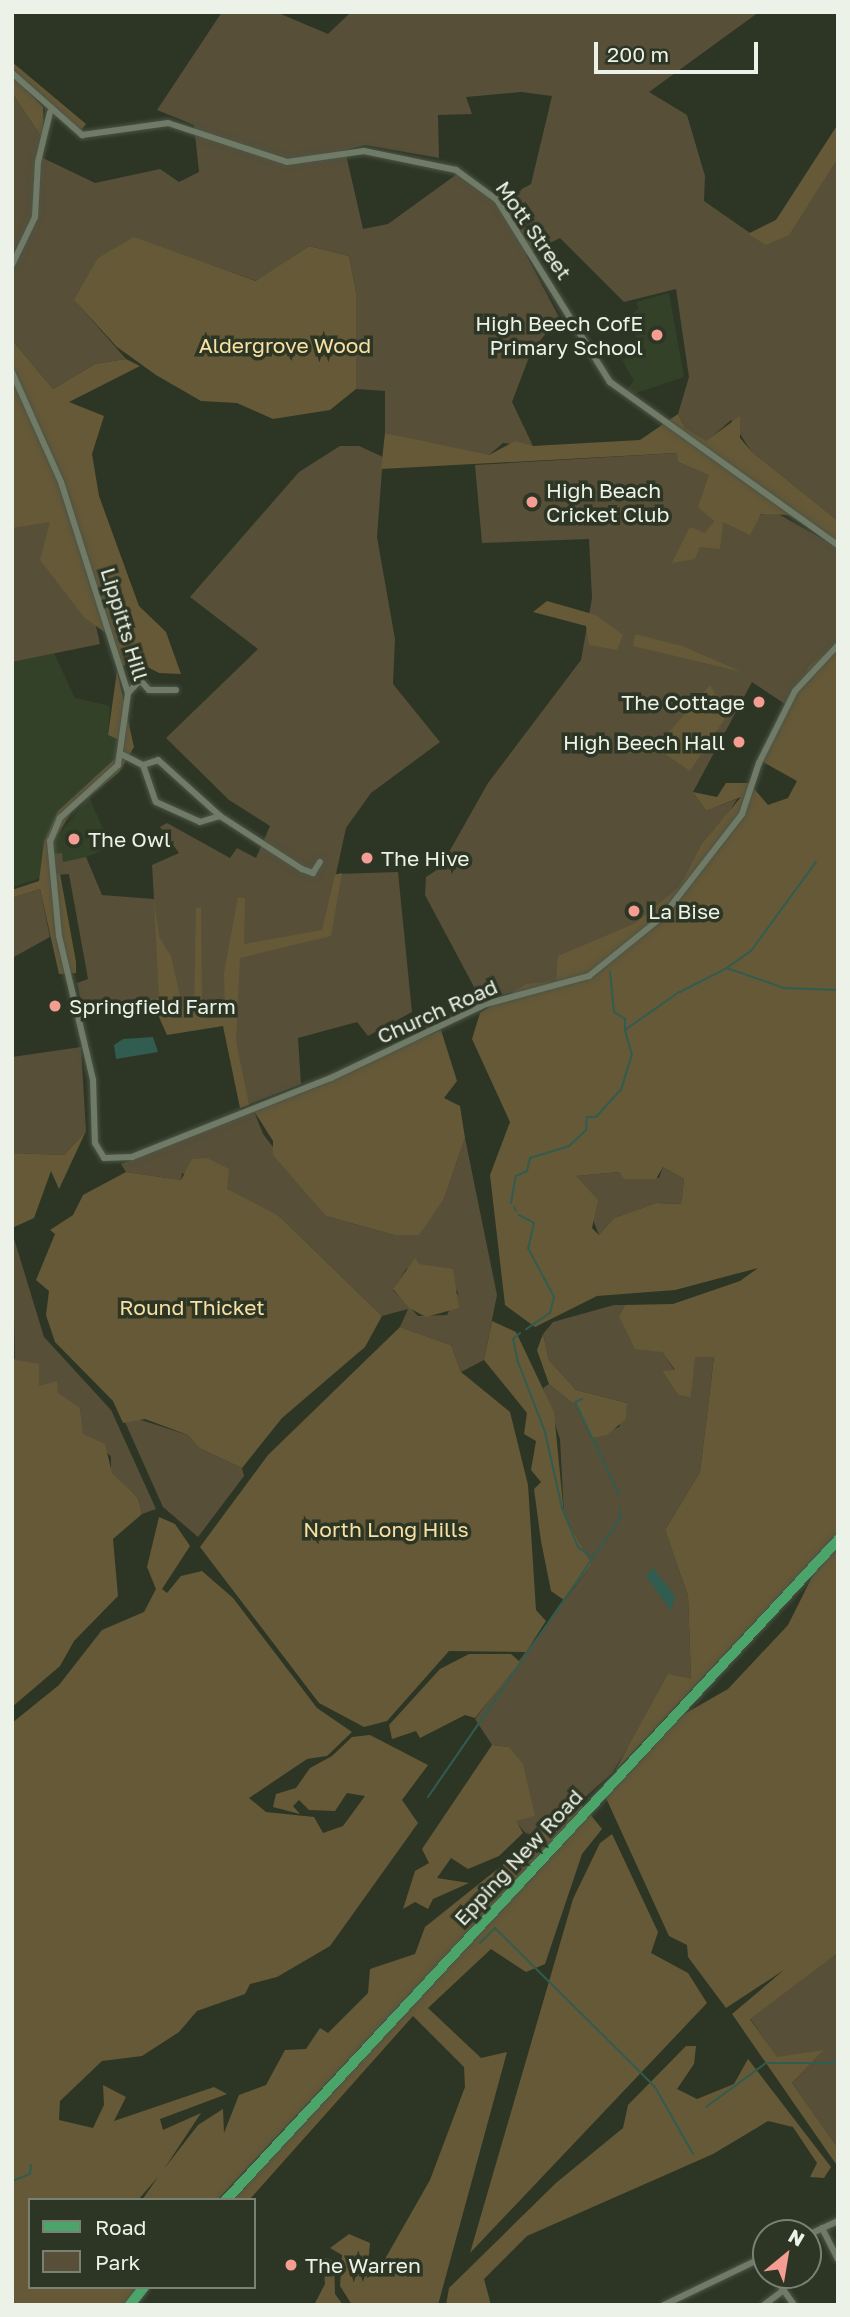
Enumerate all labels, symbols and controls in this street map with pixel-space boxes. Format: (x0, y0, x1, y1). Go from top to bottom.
scale bar (598, 28, 762, 72)
text: 200 m (607, 41, 669, 67)
street label: Mott Street (491, 176, 577, 284)
place label: High Beech CofE Primary School (475, 310, 643, 360)
marker: High Beech CofE Primary School (649, 327, 665, 343)
park label: Aldergrove Wood (199, 332, 371, 358)
place label: High Beach Cricket Club (546, 477, 669, 527)
marker: High Beach Cricket Club (524, 494, 540, 510)
street label: Lippitts Hill (96, 564, 154, 684)
place label: The Cottage (621, 689, 745, 715)
marker: The Cottage (751, 694, 767, 710)
place label: High Beech Hall (563, 729, 725, 755)
marker: High Beech Hall (731, 734, 747, 750)
place label: The Owl (88, 826, 171, 852)
marker: The Owl (66, 831, 82, 847)
place label: The Hive (381, 845, 469, 871)
marker: The Hive (359, 850, 375, 866)
place label: La Bise (648, 898, 720, 924)
marker: La Bise (626, 903, 642, 919)
street label: Church Road (373, 973, 501, 1049)
place label: Springfield Farm (69, 993, 236, 1019)
marker: Springfield Farm (47, 998, 63, 1014)
park label: Round Thicket (119, 1294, 265, 1320)
park label: North Long Hills (303, 1516, 469, 1542)
street label: Epping New Road (448, 1784, 588, 1930)
legend (28, 2198, 256, 2289)
text: Road (95, 2214, 146, 2240)
north arrow (752, 2219, 822, 2289)
text: N (785, 2224, 809, 2251)
text: Park (95, 2249, 140, 2275)
place label: The Warren (305, 2252, 421, 2278)
marker: The Warren (283, 2257, 299, 2273)

